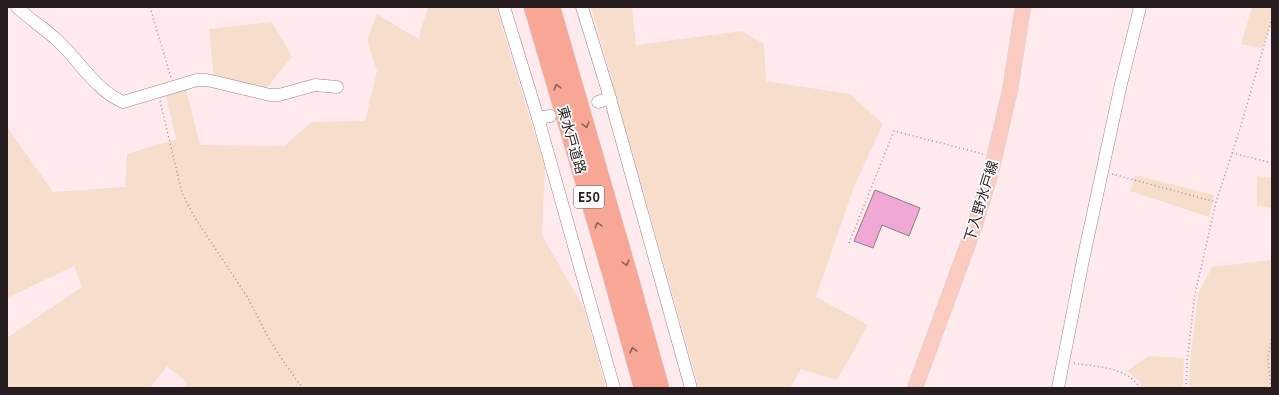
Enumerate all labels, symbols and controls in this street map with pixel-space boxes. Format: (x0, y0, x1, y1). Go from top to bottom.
one-way arrow (553, 84, 562, 91)
street label: 東水戸道路 (554, 104, 590, 176)
one-way arrow (581, 121, 590, 128)
street label: 下入野水戸線 (960, 158, 1002, 244)
road number: E50 (574, 186, 604, 208)
one-way arrow (594, 222, 603, 229)
one-way arrow (621, 260, 630, 267)
one-way arrow (629, 347, 638, 354)

